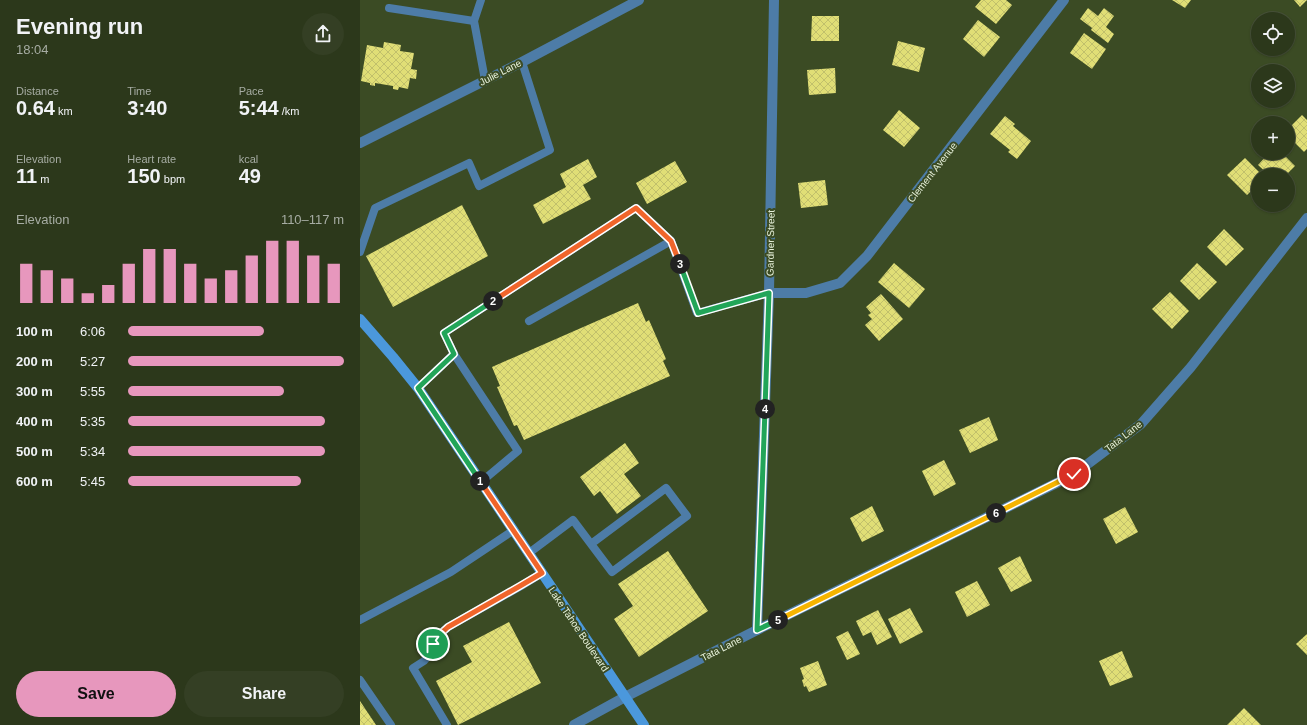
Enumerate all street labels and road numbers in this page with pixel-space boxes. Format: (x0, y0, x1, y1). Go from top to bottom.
street label: Julie Lane (477, 57, 523, 88)
street label: Clement Avenue (906, 140, 960, 205)
street label: Gardner Street (764, 210, 777, 276)
street label: Tata Lane (1103, 418, 1144, 454)
street label: Lake Tahoe Boulevard (546, 585, 611, 674)
street label: Tata Lane (699, 633, 744, 663)

